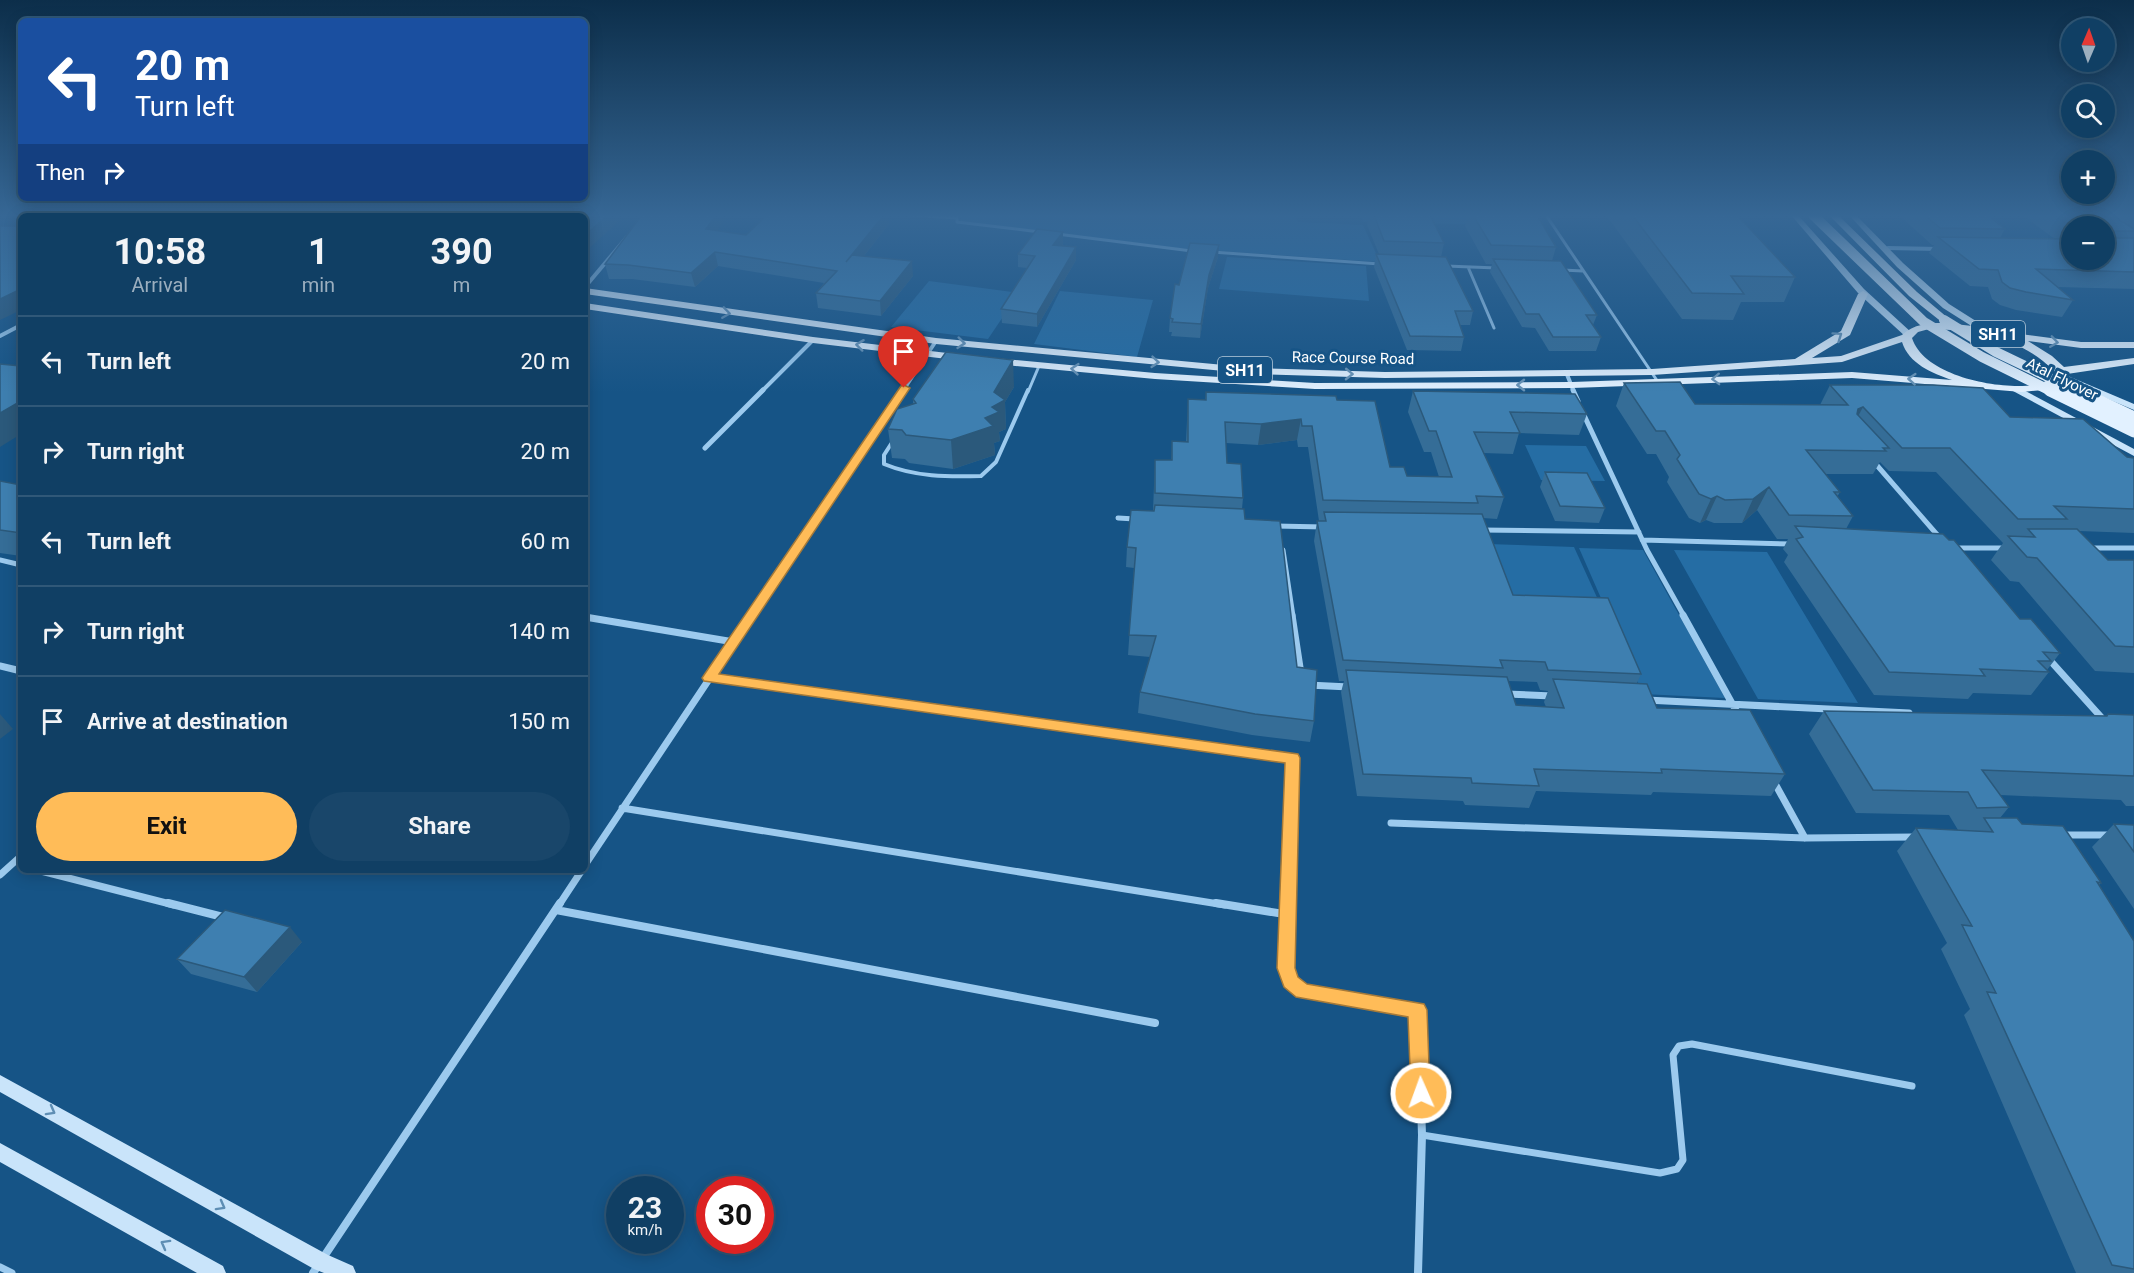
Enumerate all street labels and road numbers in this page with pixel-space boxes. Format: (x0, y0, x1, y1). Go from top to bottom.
road number: SH11 (1971, 321, 2025, 347)
street label: Race Course Road (1292, 348, 1414, 368)
street label: Atal Flyover (2023, 354, 2101, 404)
road number: SH11 (1218, 357, 1272, 383)

